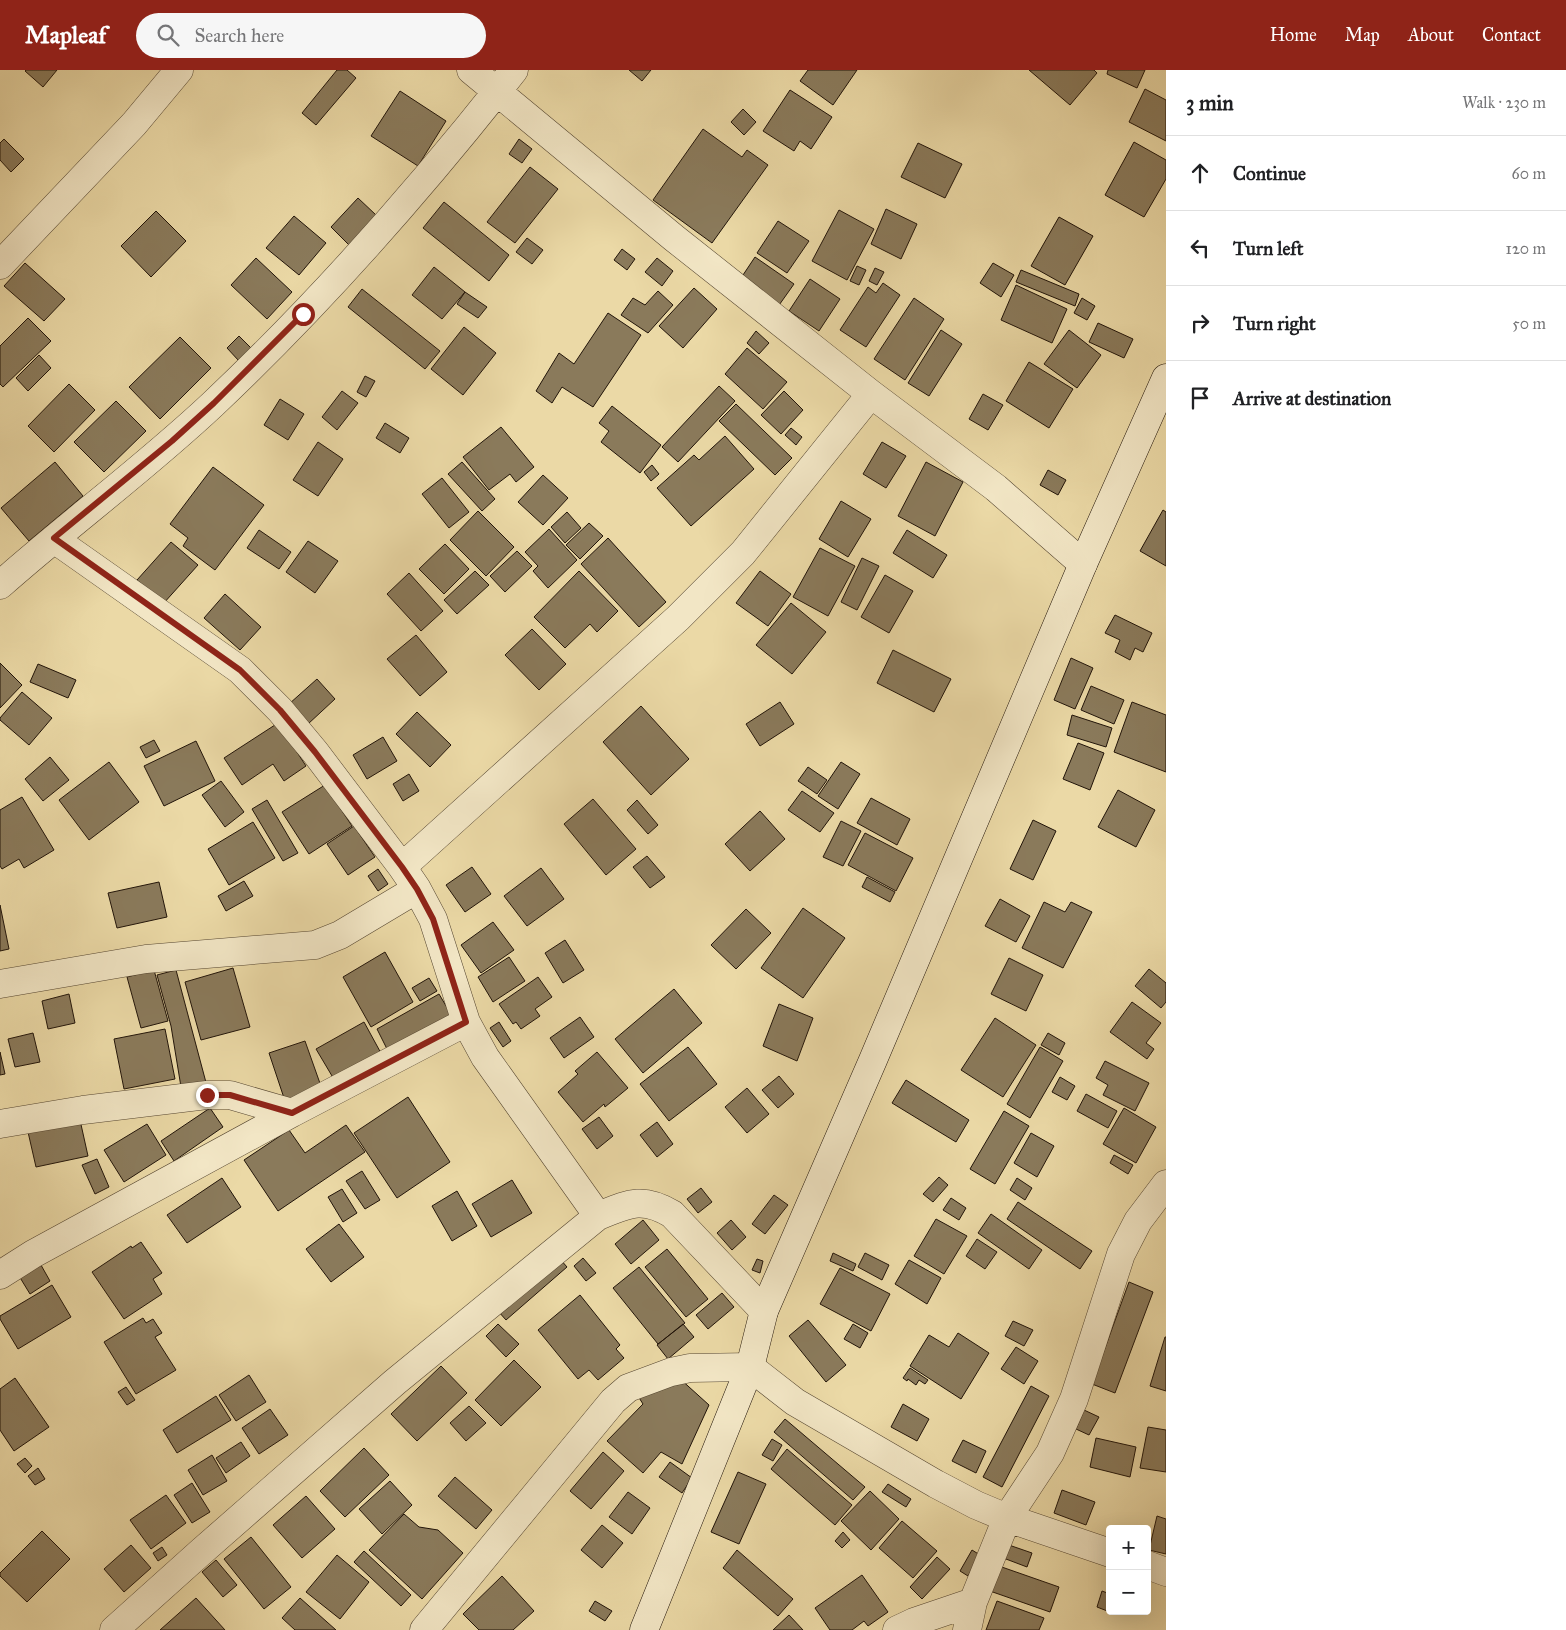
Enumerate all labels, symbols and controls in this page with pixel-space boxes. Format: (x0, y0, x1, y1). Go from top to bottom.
search box (136, 13, 486, 58)
text: Mapleaf (25, 20, 106, 50)
icon: search (154, 21, 182, 49)
text: Search here (194, 24, 284, 47)
text: Home (1270, 24, 1317, 46)
text: Map (1345, 24, 1380, 46)
text: About (1408, 24, 1454, 46)
text: Contact (1482, 24, 1541, 46)
text: 3 min (1186, 90, 1234, 116)
text: Walk · 230 m (1462, 93, 1546, 112)
icon: ahead (1186, 159, 1214, 187)
text: Continue (1233, 162, 1306, 185)
text: 60 m (1512, 164, 1546, 183)
icon: left (1186, 234, 1214, 262)
text: Turn left (1233, 237, 1303, 260)
text: 120 m (1506, 239, 1546, 258)
route start (292, 303, 315, 326)
icon: right (1186, 309, 1214, 337)
text: Turn right (1233, 312, 1316, 335)
text: 50 m (1512, 314, 1546, 333)
icon: arrive (1186, 384, 1214, 412)
text: Arrive at destination (1233, 387, 1391, 410)
route end (196, 1084, 219, 1107)
map controls (1106, 1525, 1151, 1615)
button: + (1106, 1525, 1151, 1570)
button: − (1106, 1570, 1151, 1615)

